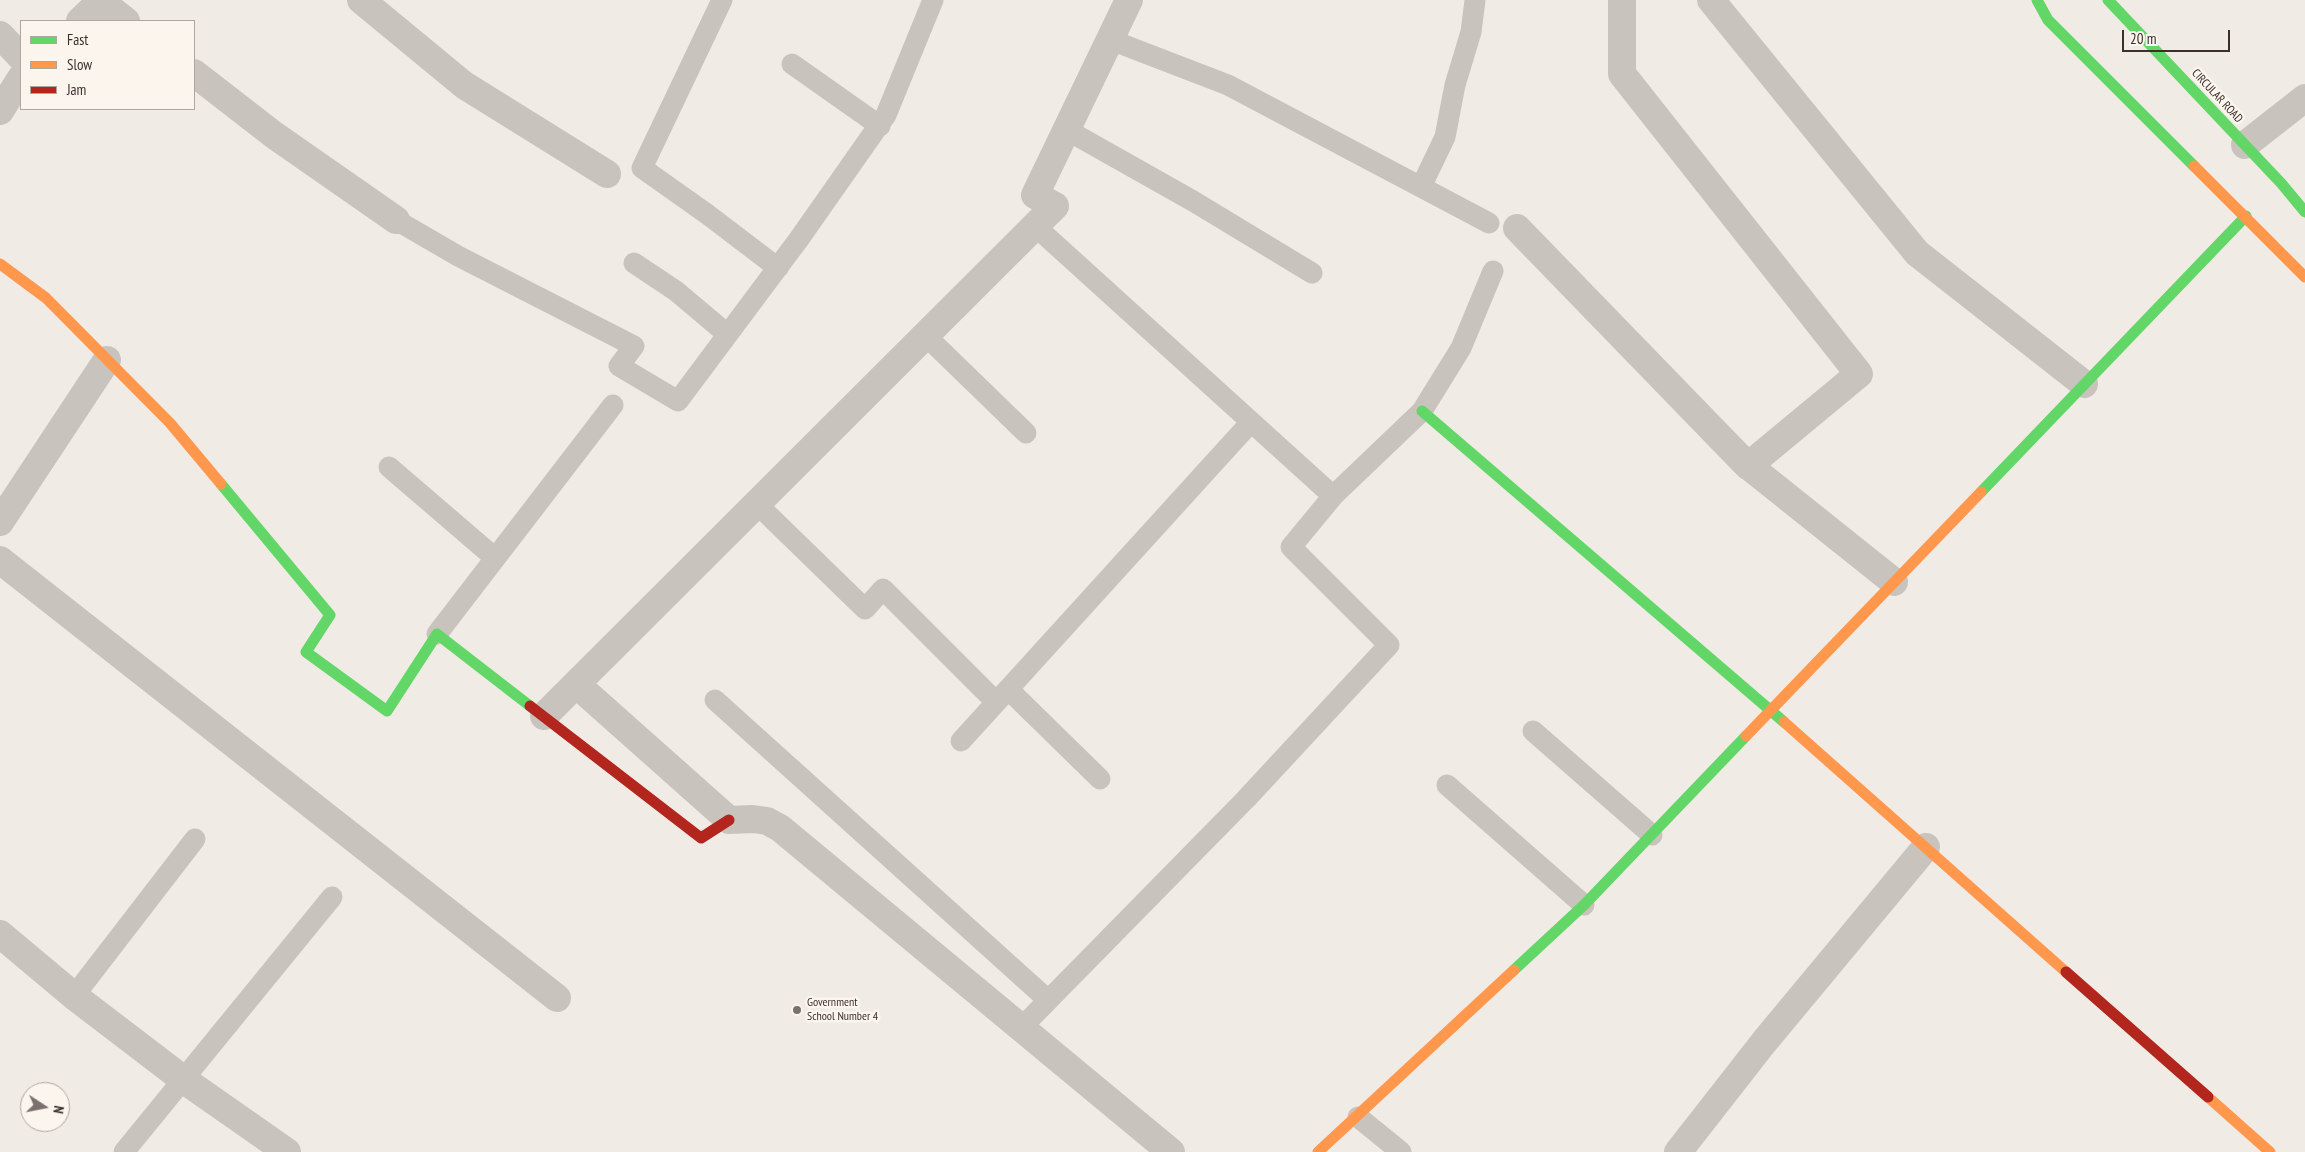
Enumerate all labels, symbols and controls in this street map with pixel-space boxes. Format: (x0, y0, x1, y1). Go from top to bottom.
legend (20, 20, 195, 110)
scale bar (2125, 20, 2232, 52)
text: 20 m (2130, 29, 2156, 48)
text: Fast (67, 30, 88, 49)
text: Slow (67, 55, 92, 74)
street label: CIRCULAR ROAD (2188, 66, 2246, 126)
text: Jam (67, 80, 86, 99)
place label: Government School Number 4 (807, 996, 878, 1024)
marker: Government School Number 4 (791, 1004, 803, 1016)
north arrow (20, 1082, 70, 1132)
text: N (49, 1104, 68, 1115)

